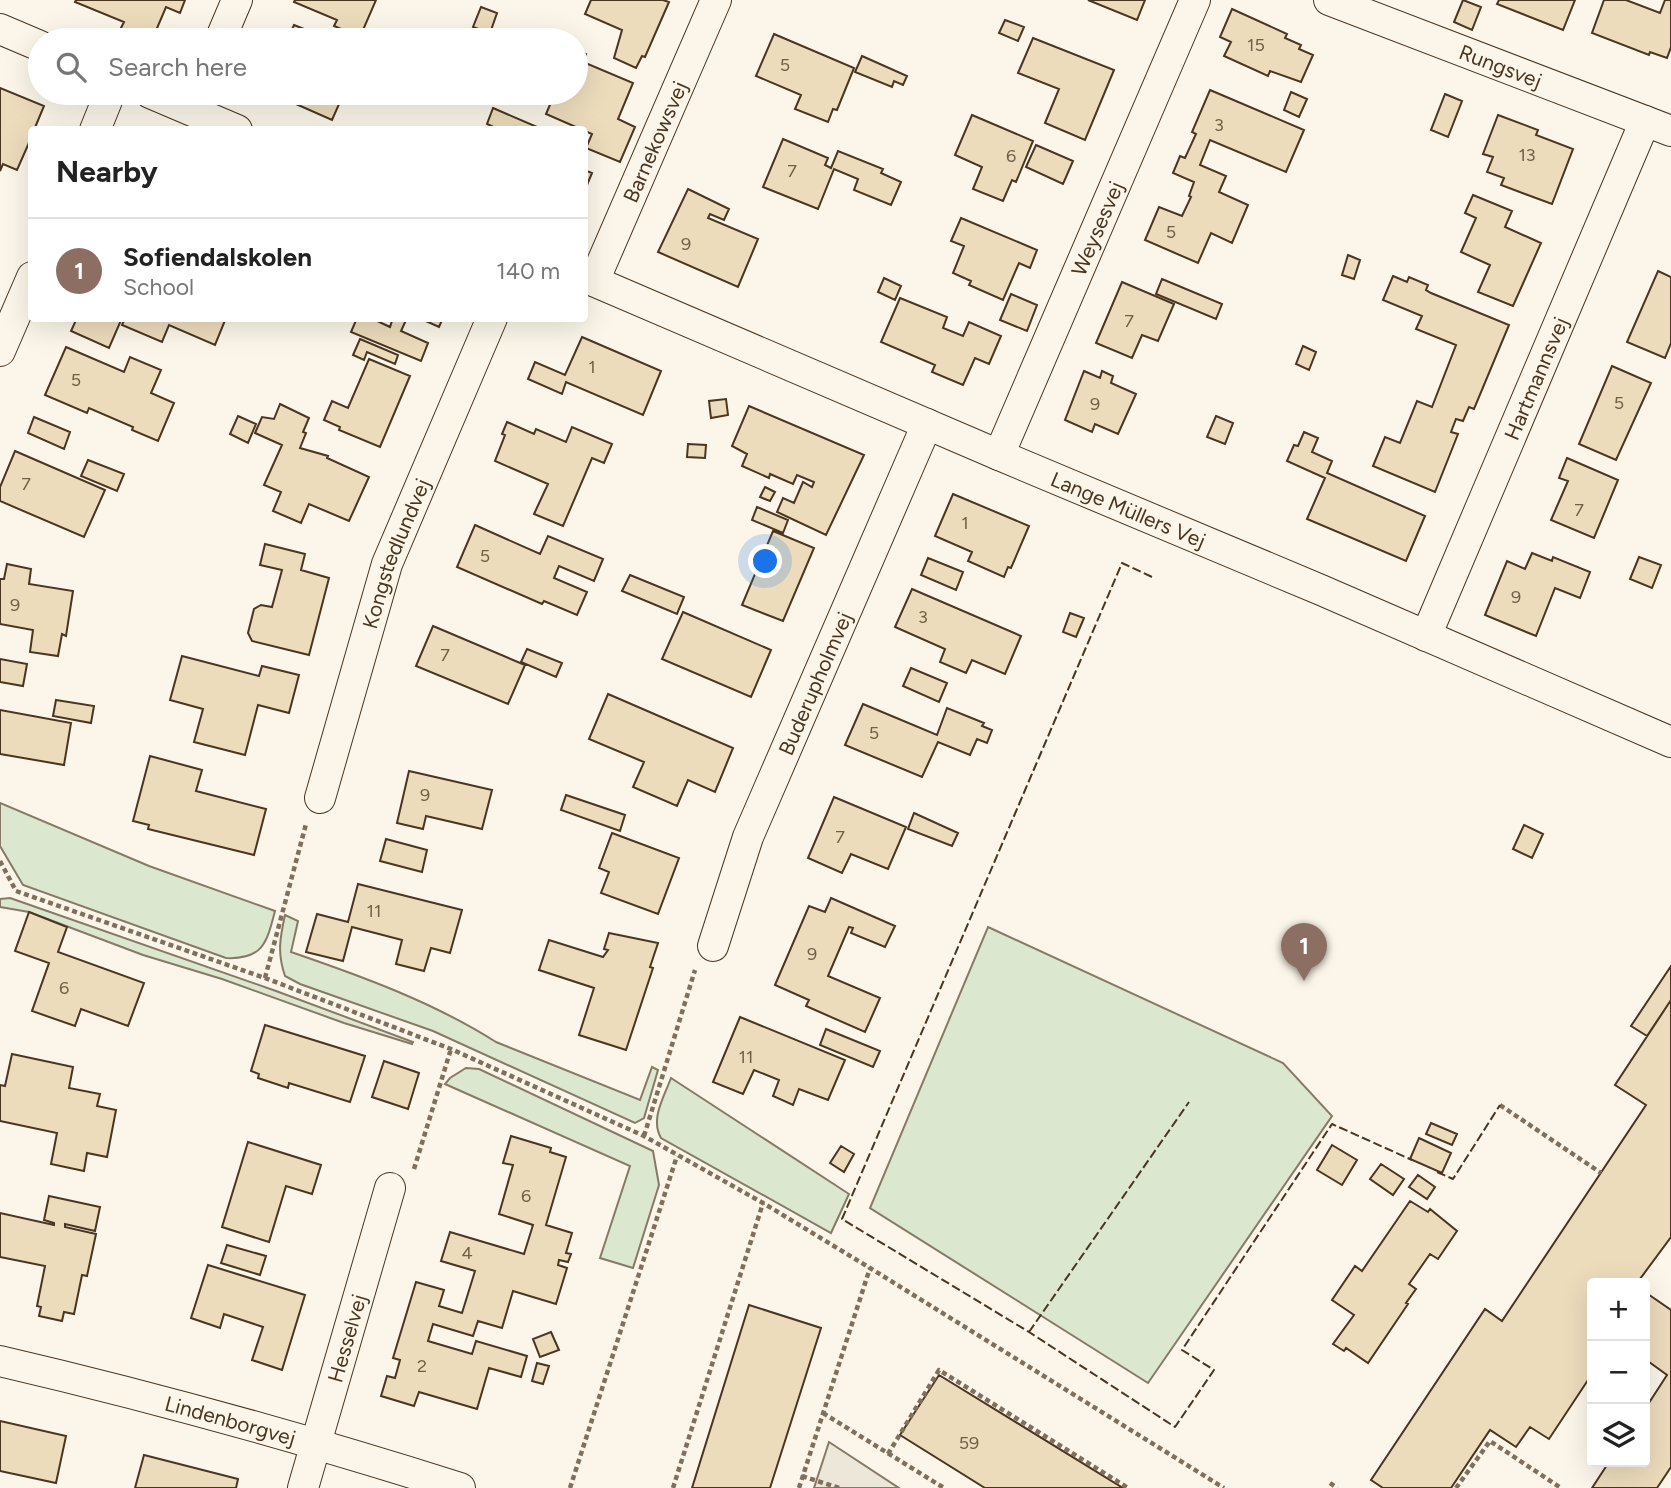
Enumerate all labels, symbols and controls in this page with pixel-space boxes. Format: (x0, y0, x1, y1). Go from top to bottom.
search box (28, 28, 588, 105)
house number: 15 (1247, 34, 1265, 56)
street label: Rungsvej (1456, 39, 1546, 93)
icon: search (52, 48, 90, 86)
text: Search here (108, 51, 247, 83)
house number: 5 (780, 54, 790, 76)
street label: Barnekowsvej (617, 77, 692, 206)
house number: 3 (1214, 114, 1224, 136)
house number: 13 (1518, 144, 1536, 166)
house number: 6 (1006, 145, 1016, 167)
text: Nearby (56, 153, 158, 190)
house number: 7 (787, 160, 797, 182)
street label: Weysesvej (1065, 177, 1128, 279)
house number: 5 (1166, 221, 1176, 243)
house number: 9 (681, 233, 691, 255)
text: Sofiendalskolen (123, 241, 312, 273)
text: 1 (74, 257, 84, 285)
text: 140 m (496, 257, 560, 285)
text: School (123, 273, 194, 301)
house number: 7 (1124, 310, 1134, 332)
street label: Hartmannsvej (1498, 313, 1573, 444)
house number: 1 (588, 356, 596, 378)
house number: 5 (71, 369, 81, 391)
house number: 5 (1614, 392, 1624, 414)
house number: 9 (1090, 393, 1100, 415)
street label: Lange Müllers Vej (1047, 466, 1210, 553)
house number: 7 (21, 473, 31, 495)
street label: Kongstedlundvej (357, 475, 435, 632)
house number: 7 (1574, 499, 1584, 521)
house number: 1 (961, 512, 969, 534)
your location (748, 544, 782, 578)
house number: 5 (480, 545, 490, 567)
house number: 9 (1511, 586, 1521, 608)
house number: 9 (10, 594, 20, 616)
house number: 3 (918, 606, 928, 628)
street label: Buderupholmvej (773, 608, 857, 759)
house number: 7 (440, 644, 450, 666)
house number: 5 (869, 722, 879, 744)
house number: 9 (420, 784, 430, 806)
house number: 7 (835, 826, 845, 848)
house number: 11 (367, 900, 381, 922)
pin: 1 (1281, 923, 1327, 981)
house number: 9 (807, 943, 817, 965)
house number: 6 (59, 977, 69, 999)
house number: 11 (739, 1046, 753, 1068)
house number: 6 (521, 1185, 531, 1207)
house number: 4 (461, 1242, 473, 1264)
map controls (1587, 1278, 1650, 1467)
button: + (1587, 1278, 1650, 1341)
street label: Hesselvej (322, 1291, 371, 1385)
button: − (1587, 1341, 1650, 1404)
house number: 2 (417, 1355, 427, 1377)
street label: Lindenborgvej (162, 1390, 299, 1450)
button: layers (1587, 1404, 1650, 1467)
house number: 59 (959, 1432, 979, 1454)

